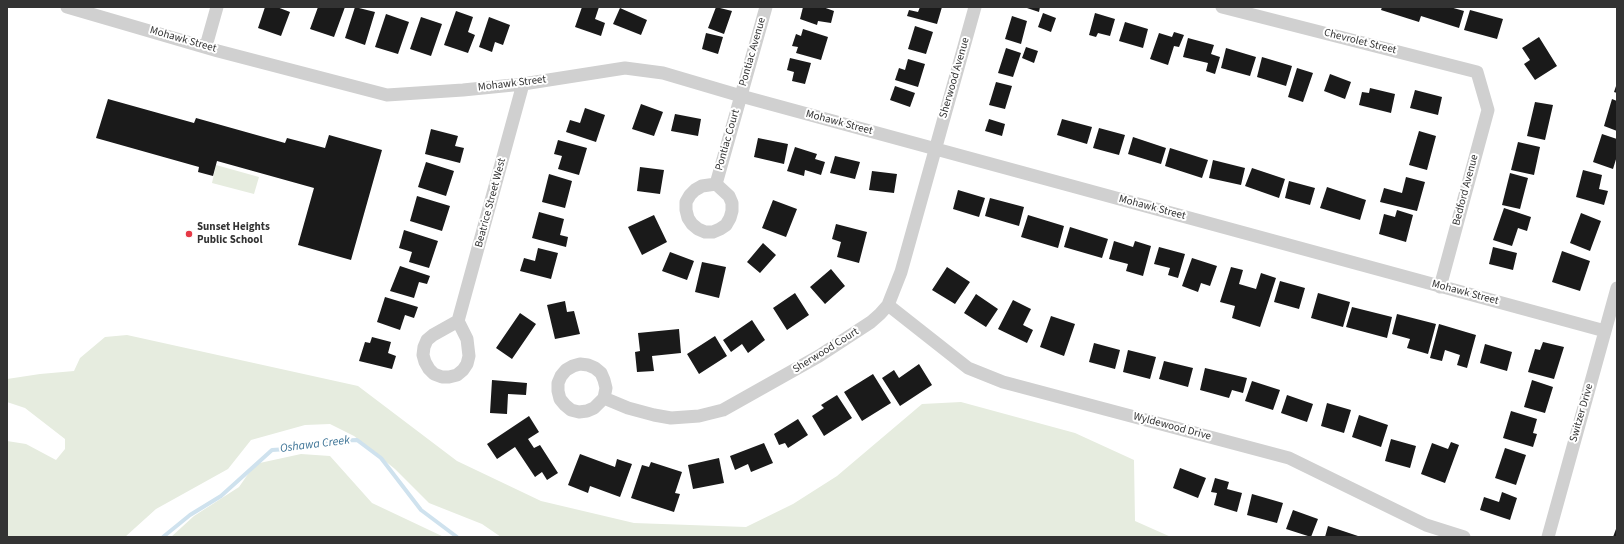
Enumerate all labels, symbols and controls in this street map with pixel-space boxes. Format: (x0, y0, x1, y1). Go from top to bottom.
street label: Pontiac Avenue (737, 16, 769, 88)
street label: Mohawk Street (148, 24, 218, 56)
street label: Chevrolet Street (1322, 27, 1398, 57)
street label: Sherwood Avenue (937, 36, 973, 120)
street label: Mohawk Street (477, 73, 547, 95)
street label: Pontiac Court (713, 108, 743, 172)
street label: Mohawk Street (804, 108, 874, 138)
street label: Bedford Avenue (1450, 153, 1482, 227)
street label: Beatrice Street West (473, 157, 509, 249)
street label: Mohawk Street (1117, 193, 1187, 223)
place label: Sunset Heights Public School (197, 221, 270, 247)
marker: Sunset Heights Public School (184, 229, 194, 239)
street label: Mohawk Street (1430, 278, 1500, 308)
street label: Sherwood Court (791, 325, 861, 377)
street label: Switzer Drive (1567, 382, 1597, 444)
street label: Wyldewood Drive (1132, 410, 1212, 444)
water label: Oshawa Creek (279, 434, 351, 456)

